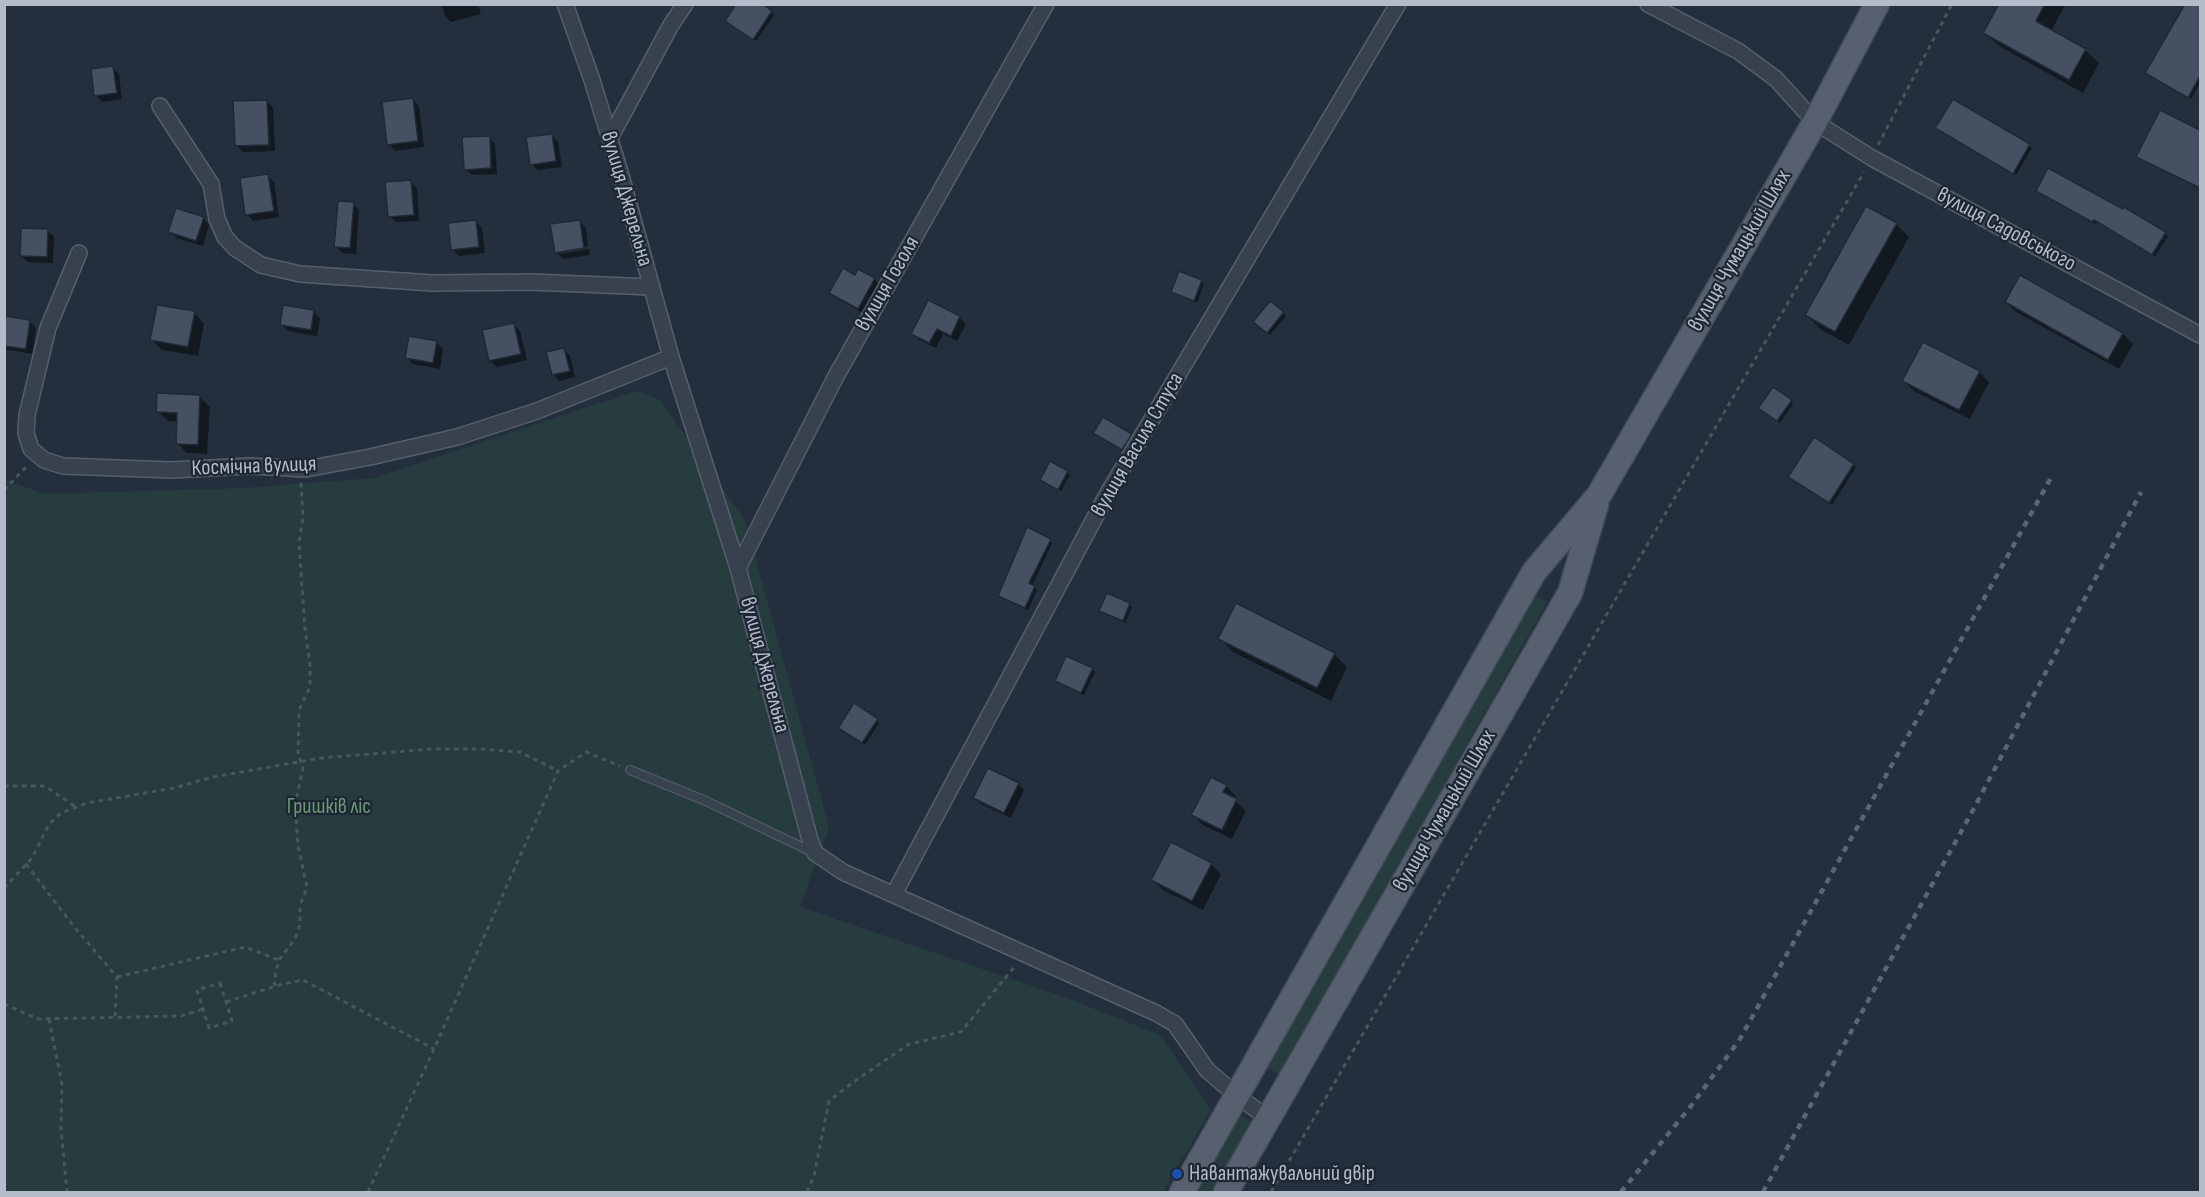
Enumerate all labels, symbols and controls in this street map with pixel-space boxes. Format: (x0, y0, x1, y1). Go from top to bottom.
street label: вулиця Джерельна (594, 129, 658, 269)
street label: вулиця Чумацький Шлях (1683, 166, 1797, 336)
street label: вулиця Садовського (1932, 182, 2080, 278)
street label: вулиця Гоголя (850, 232, 926, 336)
street label: вулиця Василя Стуса (1086, 368, 1190, 522)
street label: Космічна вулиця (191, 452, 317, 482)
street label: вулиця Джерельна (733, 594, 795, 736)
street label: вулиця Чумацький Шлях (1388, 726, 1502, 896)
park label: Гришків ліс (287, 794, 371, 820)
place label: Навантажувальний двір (1189, 1161, 1375, 1187)
marker: Навантажувальний двір (1170, 1167, 1184, 1181)

